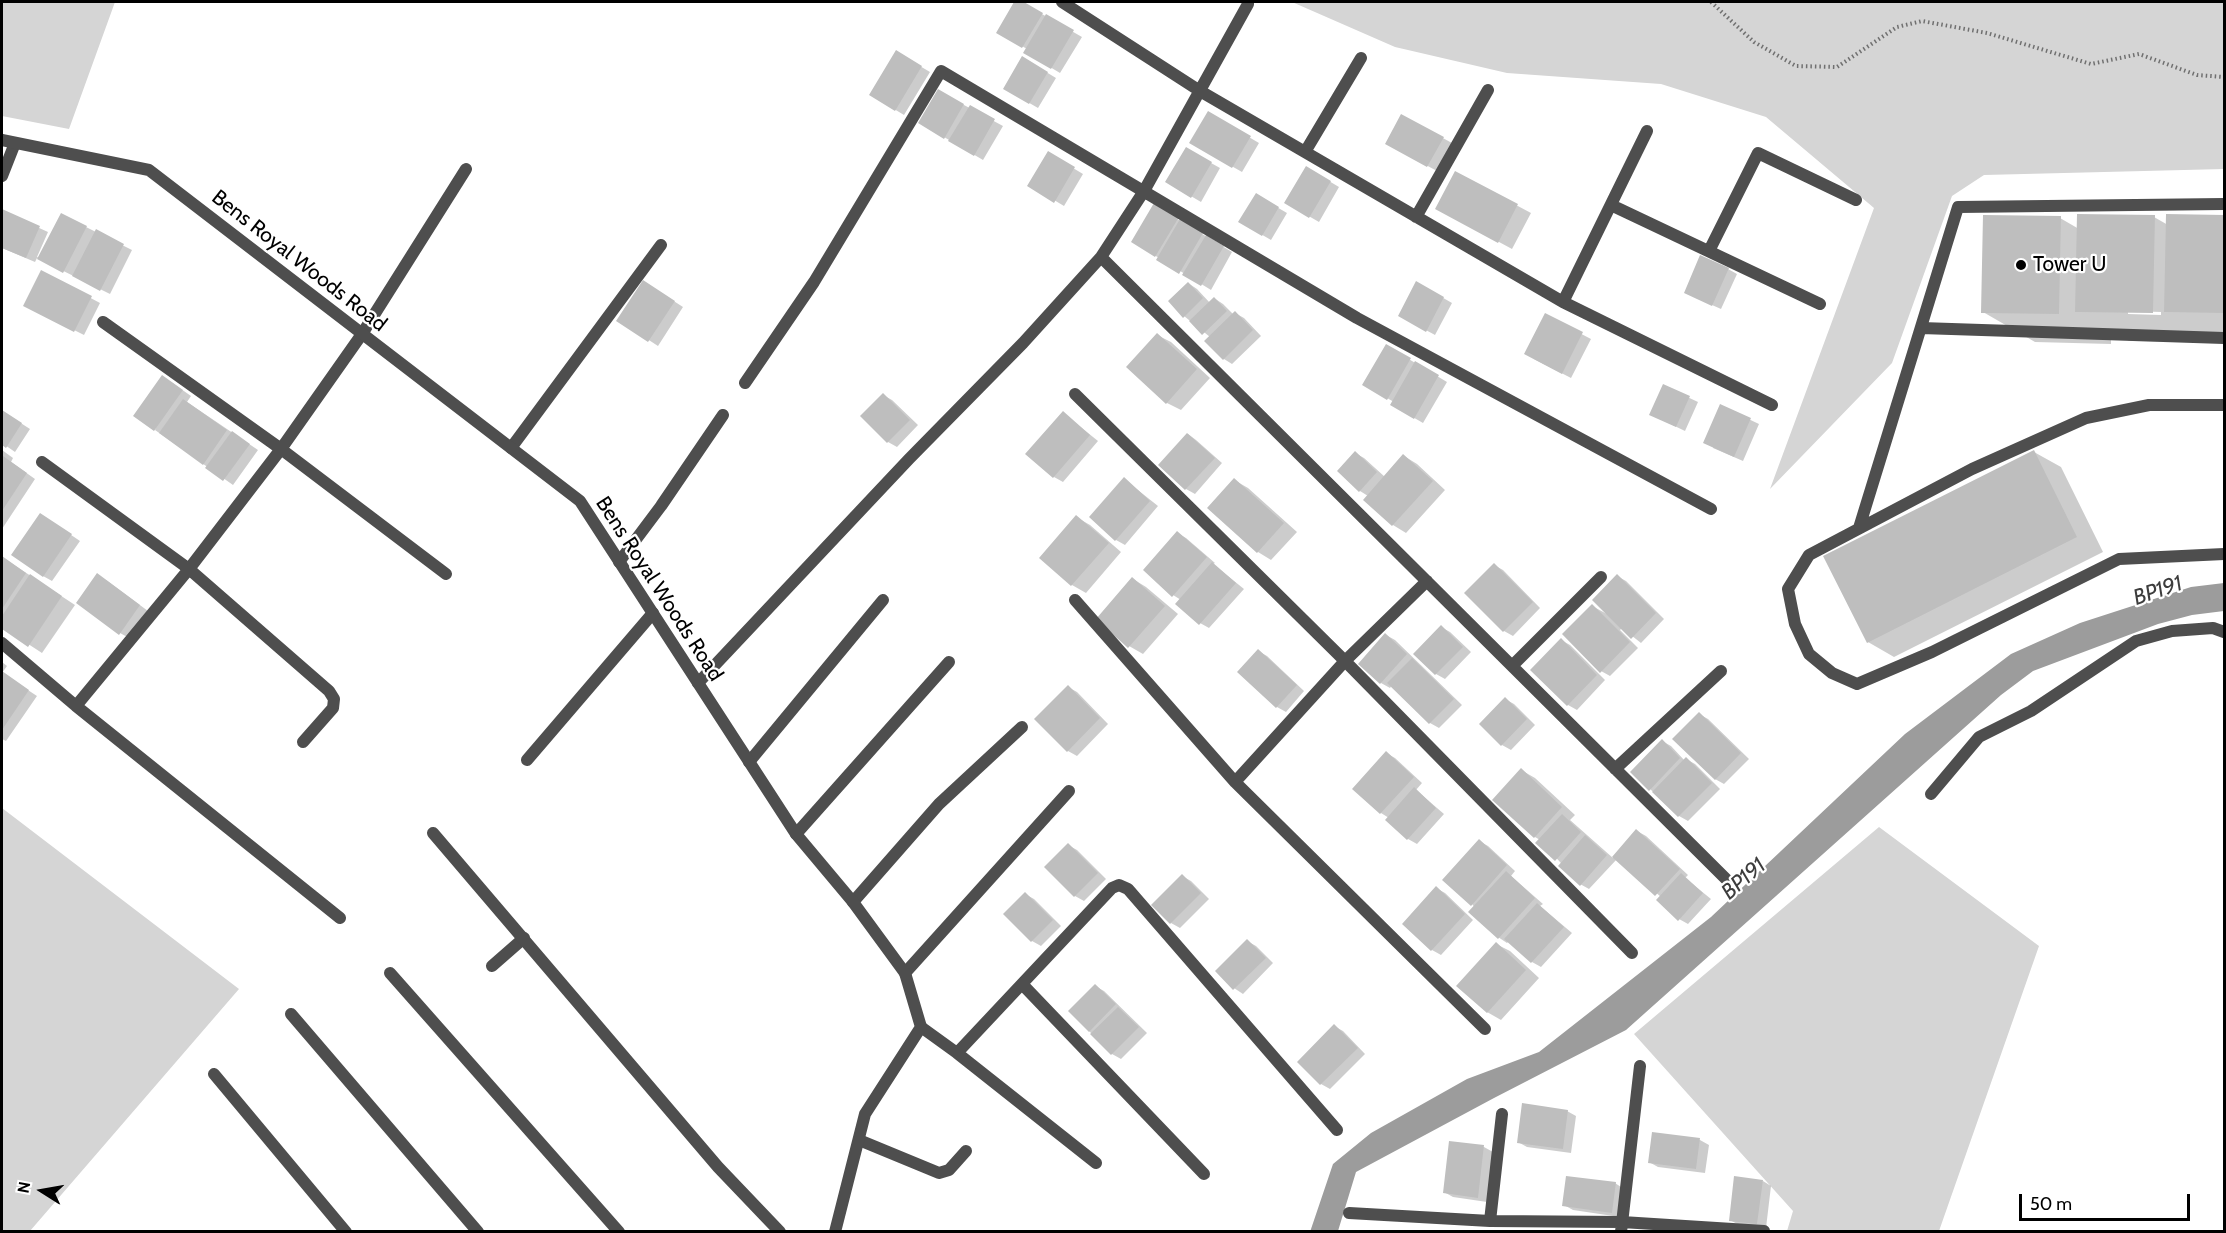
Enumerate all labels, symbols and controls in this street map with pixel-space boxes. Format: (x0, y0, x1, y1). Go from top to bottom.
street label: Bens Royal Woods Road (207, 185, 391, 337)
place label: Tower U (2033, 252, 2106, 278)
marker: Tower U (2014, 258, 2028, 272)
street label: Bens Royal Woods Road (590, 492, 728, 686)
water label: BP191 (2130, 570, 2186, 612)
water label: BP191 (1716, 852, 1772, 906)
north arrow (12, 1161, 72, 1221)
text: N (13, 1180, 34, 1195)
scale bar (2022, 1182, 2193, 1220)
text: 50 m (2030, 1193, 2072, 1215)

